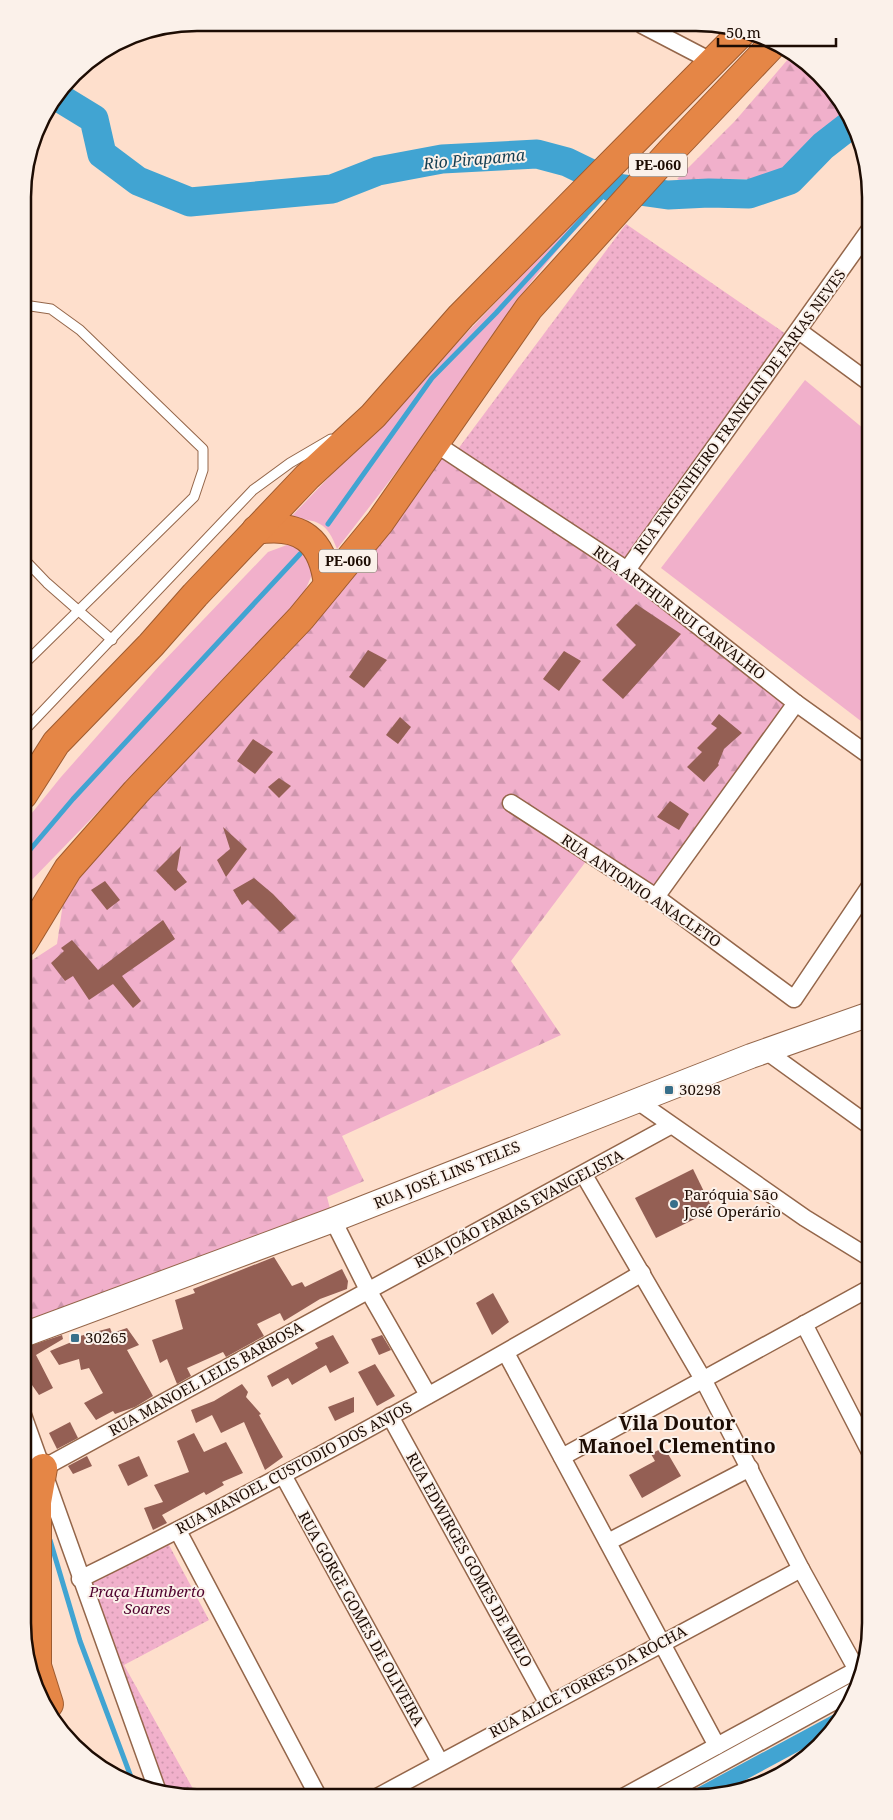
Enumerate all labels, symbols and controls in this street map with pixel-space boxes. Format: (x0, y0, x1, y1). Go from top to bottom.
scale bar (718, 15, 836, 47)
text: 50 m (726, 22, 761, 42)
water label: Rio Pirapama (421, 144, 527, 174)
road number: PE-060 (629, 154, 687, 176)
street label: RUA ENGENHEIRO FRANKLIN DE FARIAS NEVES (629, 265, 850, 558)
street label: RUA ARTHUR RUI CARVALHO (589, 541, 770, 684)
road number: PE-060 (319, 550, 377, 572)
street label: RUA ANTONIO ANACLETO (558, 829, 725, 951)
place label: 30298 (679, 1079, 721, 1099)
marker: 30298 (663, 1084, 675, 1096)
street label: RUA JOSÉ LINS TELES (370, 1136, 523, 1213)
street label: RUA JOÃO FARIAS EVANGELISTA (410, 1144, 627, 1272)
place label: Paróquia São José Operário (683, 1184, 781, 1221)
marker: Paróquia São José Operário (668, 1198, 680, 1210)
street label: RUA MANOEL LELIS BARBOSA (105, 1316, 307, 1440)
place label: 30265 (85, 1327, 127, 1347)
marker: 30265 (69, 1332, 81, 1344)
street label: RUA MANOEL CUSTODIO DOS ANJOS (172, 1396, 415, 1538)
district label: Vila Doutor Manoel Clementino (578, 1409, 776, 1459)
street label: RUA EDWIRGES GOMES DE MELO (402, 1448, 537, 1671)
street label: RUA GORGE GOMES DE OLIVEIRA (294, 1507, 430, 1730)
park label: Praça Humberto Soares (88, 1581, 205, 1618)
street label: RUA ALICE TORRES DA ROCHA (485, 1620, 690, 1742)

